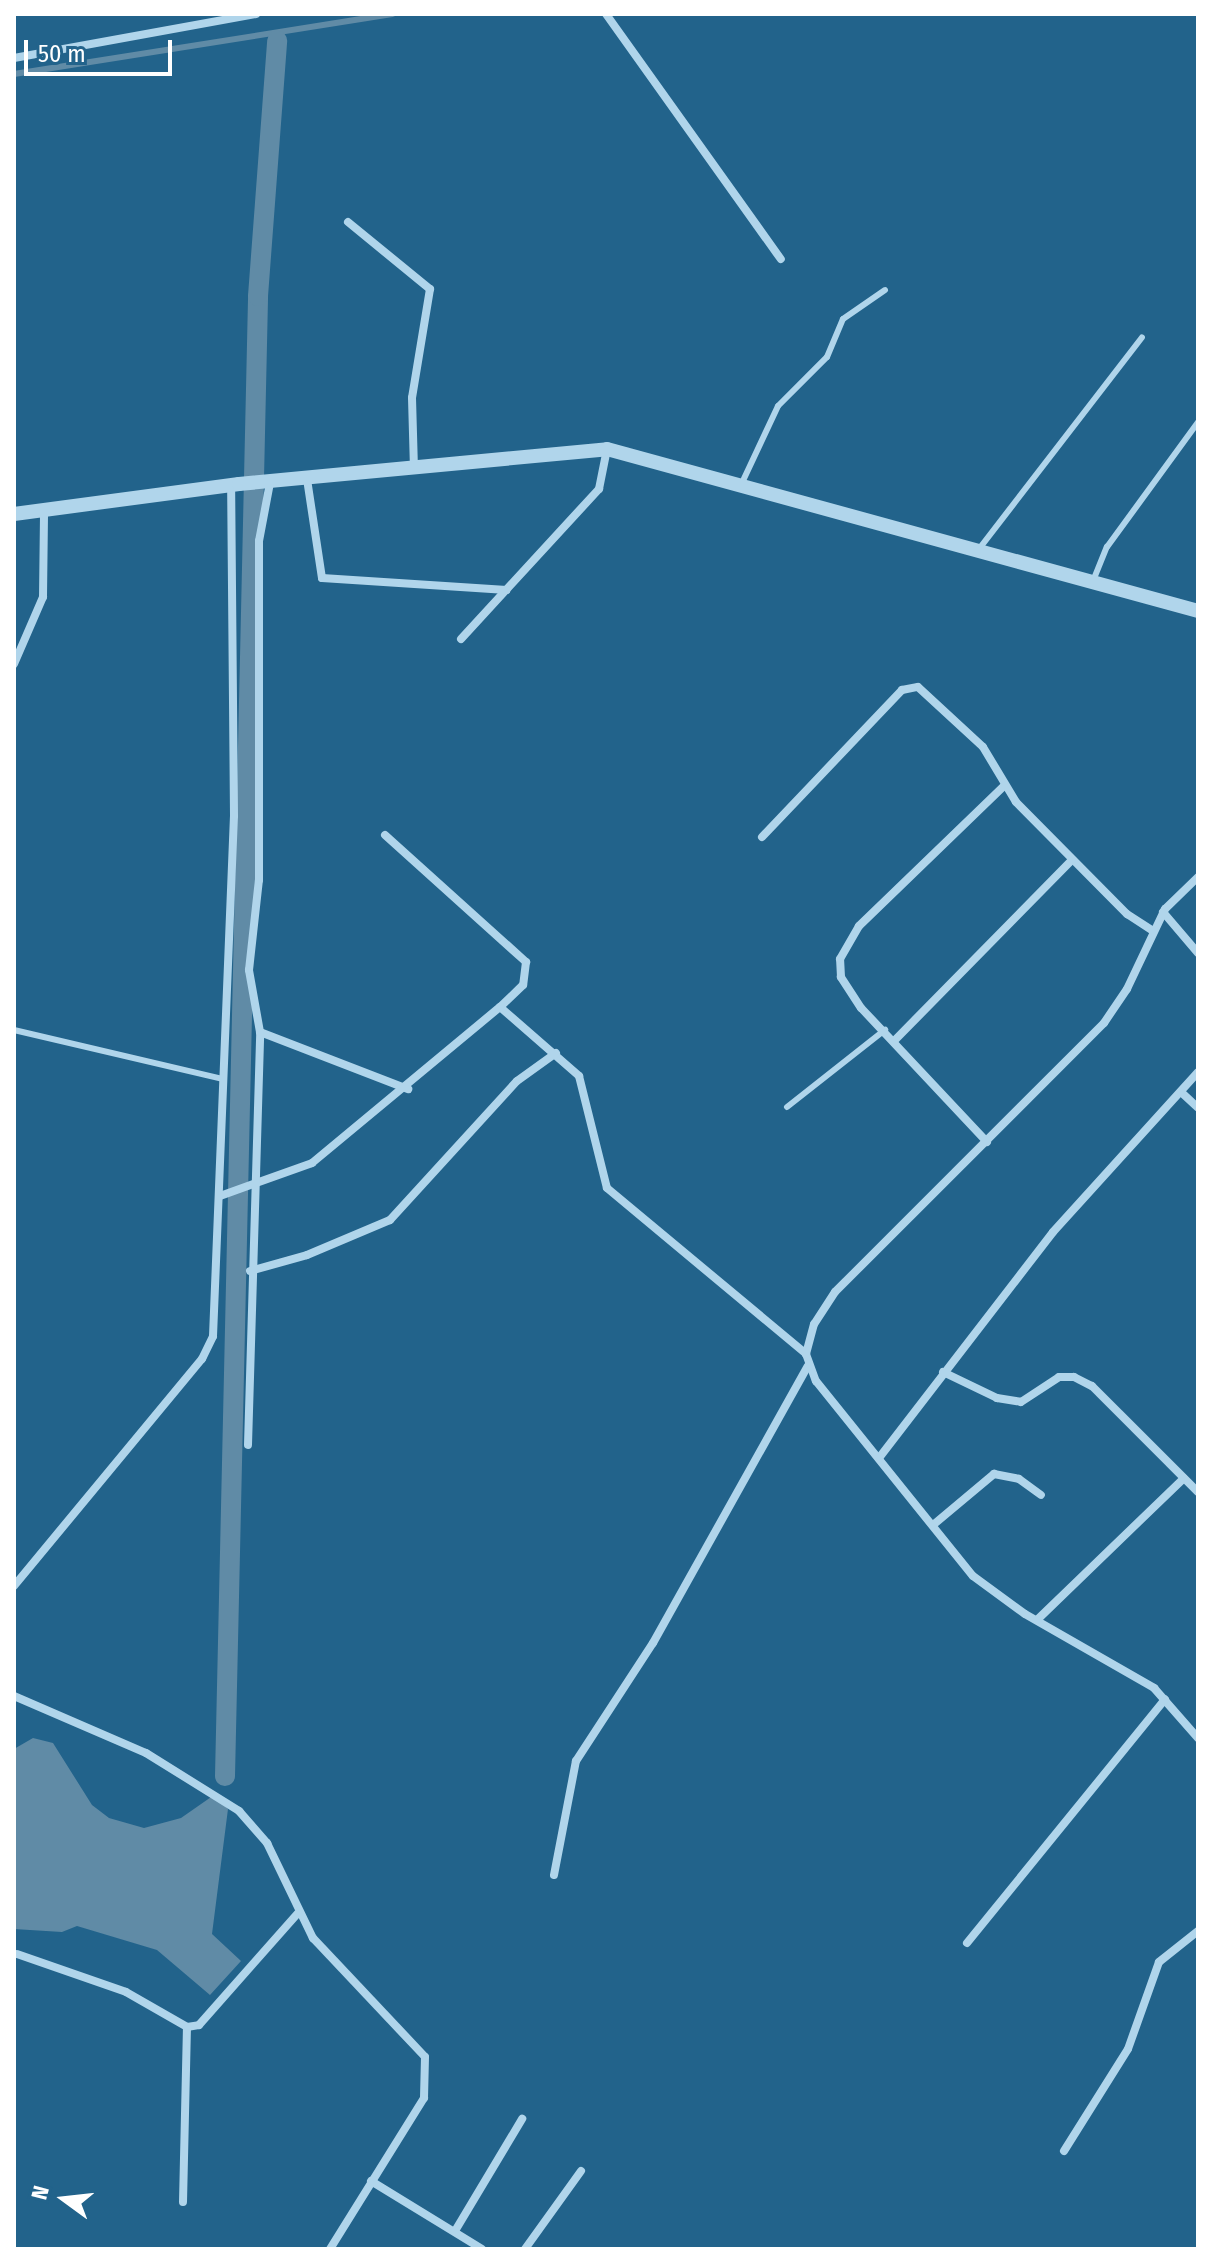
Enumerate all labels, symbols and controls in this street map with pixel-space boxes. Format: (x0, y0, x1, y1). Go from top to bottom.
scale bar (28, 24, 176, 74)
text: 50 m (38, 40, 86, 68)
north arrow (24, 2159, 104, 2239)
text: N (26, 2183, 55, 2203)

